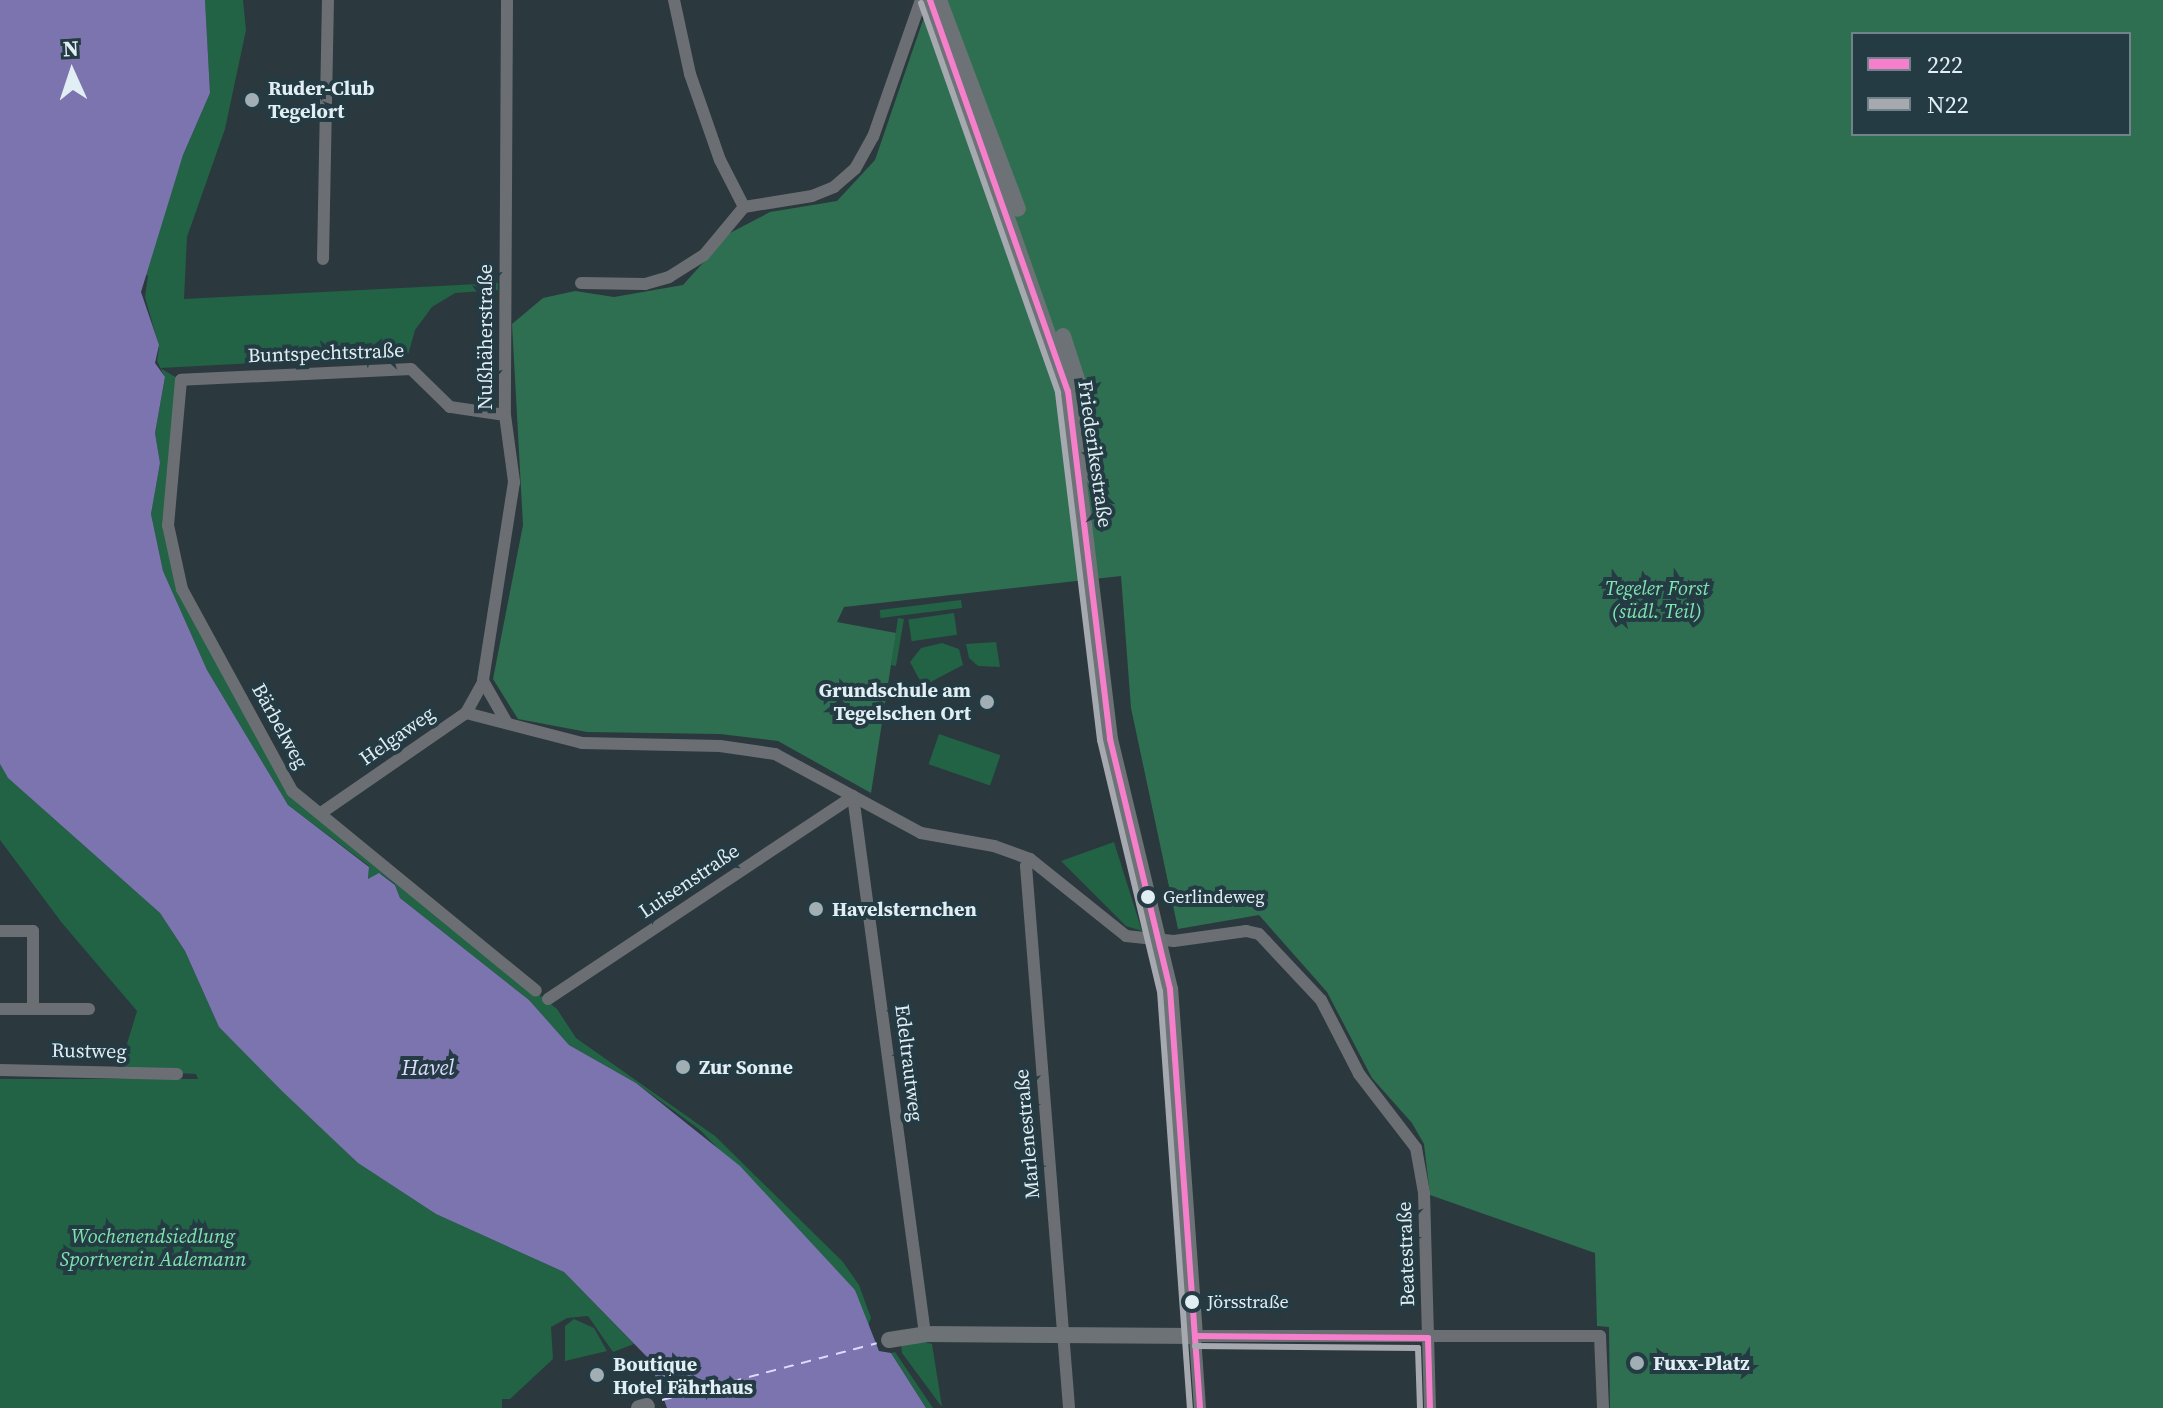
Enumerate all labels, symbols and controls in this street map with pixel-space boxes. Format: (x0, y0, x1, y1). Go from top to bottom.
north arrow (32, 32, 112, 112)
legend (1851, 32, 2131, 136)
text: N (62, 33, 80, 63)
text: 222 (1927, 48, 1963, 81)
place label: Ruder-Club Tegelort (268, 76, 375, 123)
text: N22 (1927, 88, 1969, 121)
marker: Ruder-Club Tegelort (243, 91, 261, 109)
street label: Nußhäherstraße (473, 264, 497, 410)
street label: Buntspechtstraße (247, 338, 405, 368)
street label: Friederikestraße (1073, 379, 1117, 529)
park label: Tegeler Forst (südl. Teil) (1605, 577, 1709, 624)
place label: Grundschule am Tegelschen Ort (819, 678, 971, 725)
street label: Bärbelweg (247, 679, 313, 773)
marker: Grundschule am Tegelschen Ort (978, 693, 996, 711)
street label: Helgaweg (355, 701, 439, 771)
street label: Luisenstraße (634, 839, 744, 923)
place label: Gerlindeweg (1163, 886, 1265, 908)
marker: Gerlindeweg (1140, 889, 1156, 905)
place label: Havelsternchen (832, 897, 977, 921)
marker: Havelsternchen (807, 900, 825, 918)
street label: Edeltrautweg (890, 1003, 928, 1123)
street label: Rustweg (51, 1038, 127, 1064)
water label: Havel (402, 1055, 454, 1081)
place label: Zur Sonne (699, 1055, 793, 1079)
marker: Zur Sonne (674, 1058, 692, 1076)
street label: Marlenestraße (1009, 1068, 1045, 1200)
street label: Beatestraße (1392, 1201, 1420, 1307)
park label: Wochenendsiedlung Sportverein Aalemann (60, 1224, 246, 1271)
place label: Jörsstraße (1207, 1291, 1289, 1313)
marker: Jörsstraße (1184, 1294, 1200, 1310)
place label: Fuxx-Platz (1653, 1351, 1750, 1375)
place label: Boutique Hotel Fährhaus (613, 1352, 753, 1399)
marker: Fuxx-Platz (1628, 1354, 1646, 1372)
marker: Boutique Hotel Fährhaus (588, 1366, 606, 1384)

